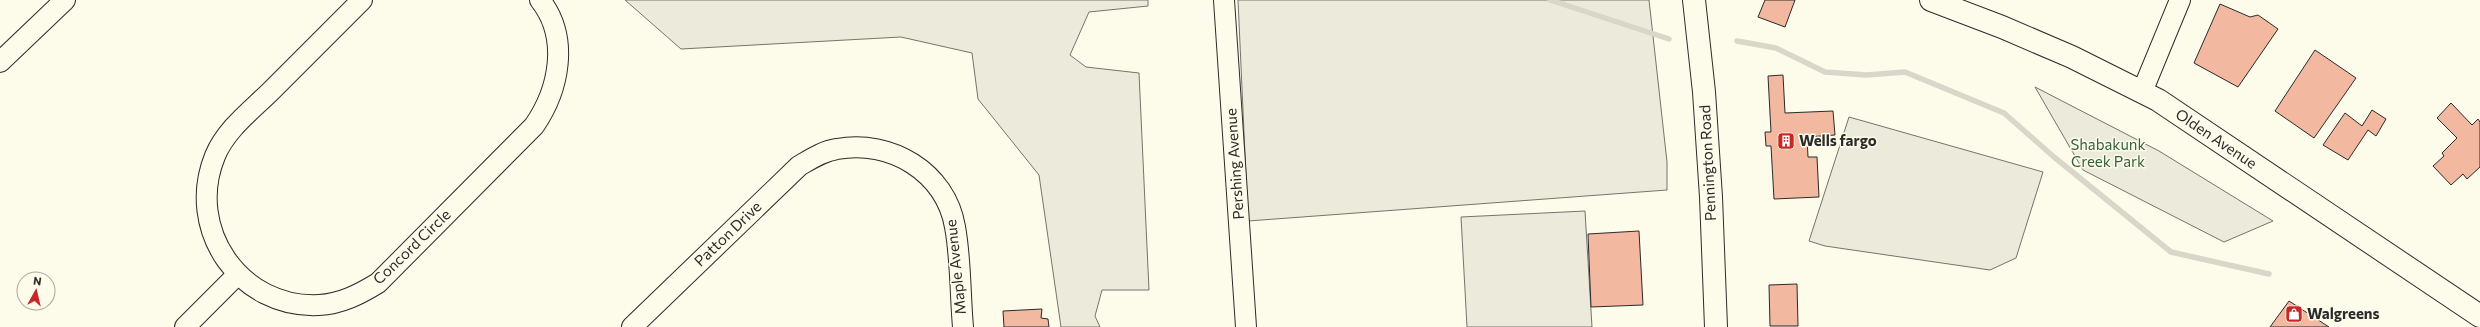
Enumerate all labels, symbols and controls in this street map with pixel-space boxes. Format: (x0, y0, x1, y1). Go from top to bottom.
street label: Pennington Road (1695, 104, 1719, 222)
street label: Olden Avenue (2173, 104, 2261, 172)
street label: Pershing Avenue (1221, 108, 1247, 220)
building icon: Wells fargo (1776, 131, 1796, 151)
place label: Wells fargo (1799, 131, 1877, 149)
park label: Shabakunk Creek Park (2070, 135, 2146, 170)
street label: Patton Drive (690, 197, 765, 270)
street label: Concord Circle (369, 205, 454, 288)
street label: Maple Avenue (941, 219, 969, 316)
north arrow (16, 271, 56, 311)
text: N (32, 274, 42, 288)
shop icon: Walgreens (2284, 304, 2304, 324)
place label: Walgreens (2307, 304, 2380, 322)

